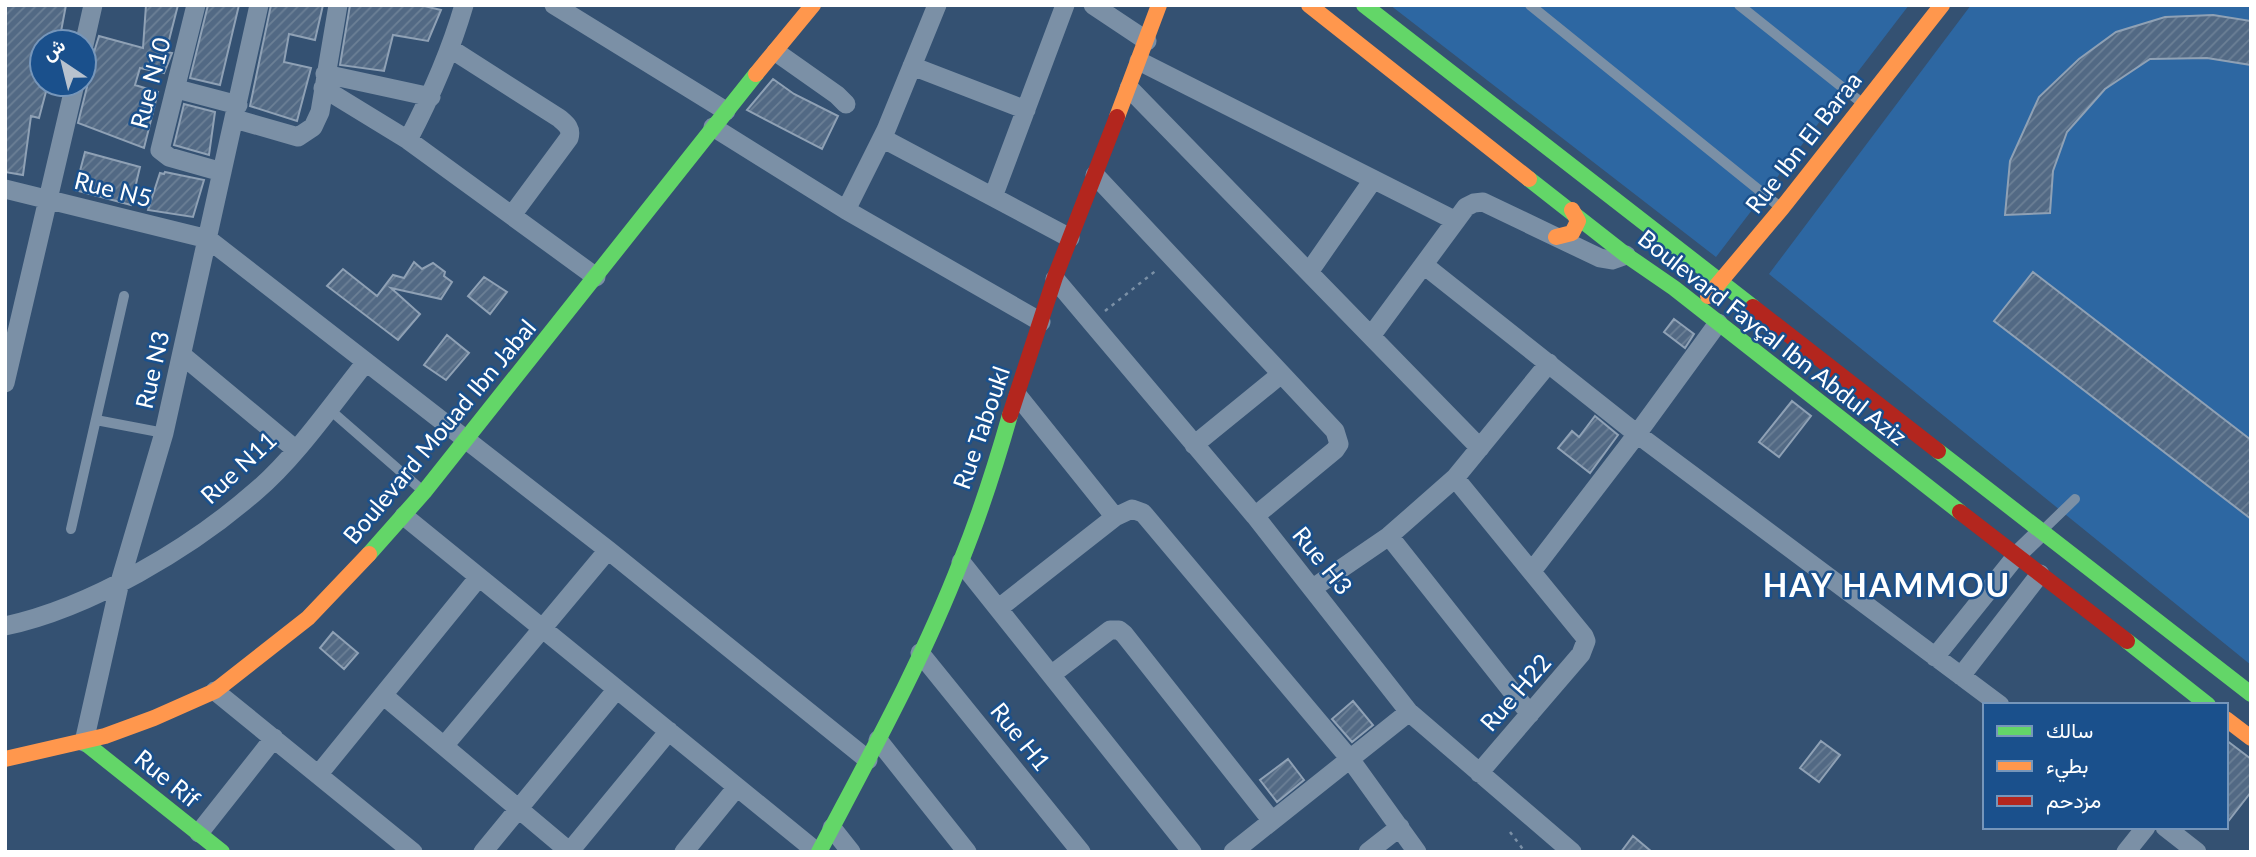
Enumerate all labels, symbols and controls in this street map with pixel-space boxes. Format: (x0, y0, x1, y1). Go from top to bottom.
north arrow (28, 28, 98, 98)
text: ش (37, 33, 70, 65)
street label: Rue N10 (124, 34, 176, 131)
street label: Rue Ibn El Baraa (1739, 66, 1867, 219)
street label: Rue N5 (72, 165, 155, 212)
street label: Boulevard Fayçal Ibn Abdul Aziz (1633, 223, 1913, 451)
street label: Boulevard Mouad Ibn Jabal (336, 313, 541, 549)
street label: Rue N3 (129, 328, 175, 411)
street label: Rue Taboukl (946, 362, 1015, 493)
street label: Rue N11 (194, 425, 282, 509)
street label: Rue H3 (1287, 520, 1359, 600)
district label: HAY HAMMOU (1763, 565, 2011, 604)
street label: Rue H22 (1473, 647, 1556, 737)
street label: Rue H1 (985, 696, 1057, 776)
legend (1983, 703, 2228, 829)
text: سالك (2046, 717, 2093, 742)
street label: Rue Rif (129, 743, 207, 813)
text: بطيء (2046, 752, 2089, 783)
text: مزدحم (2046, 787, 2101, 815)

